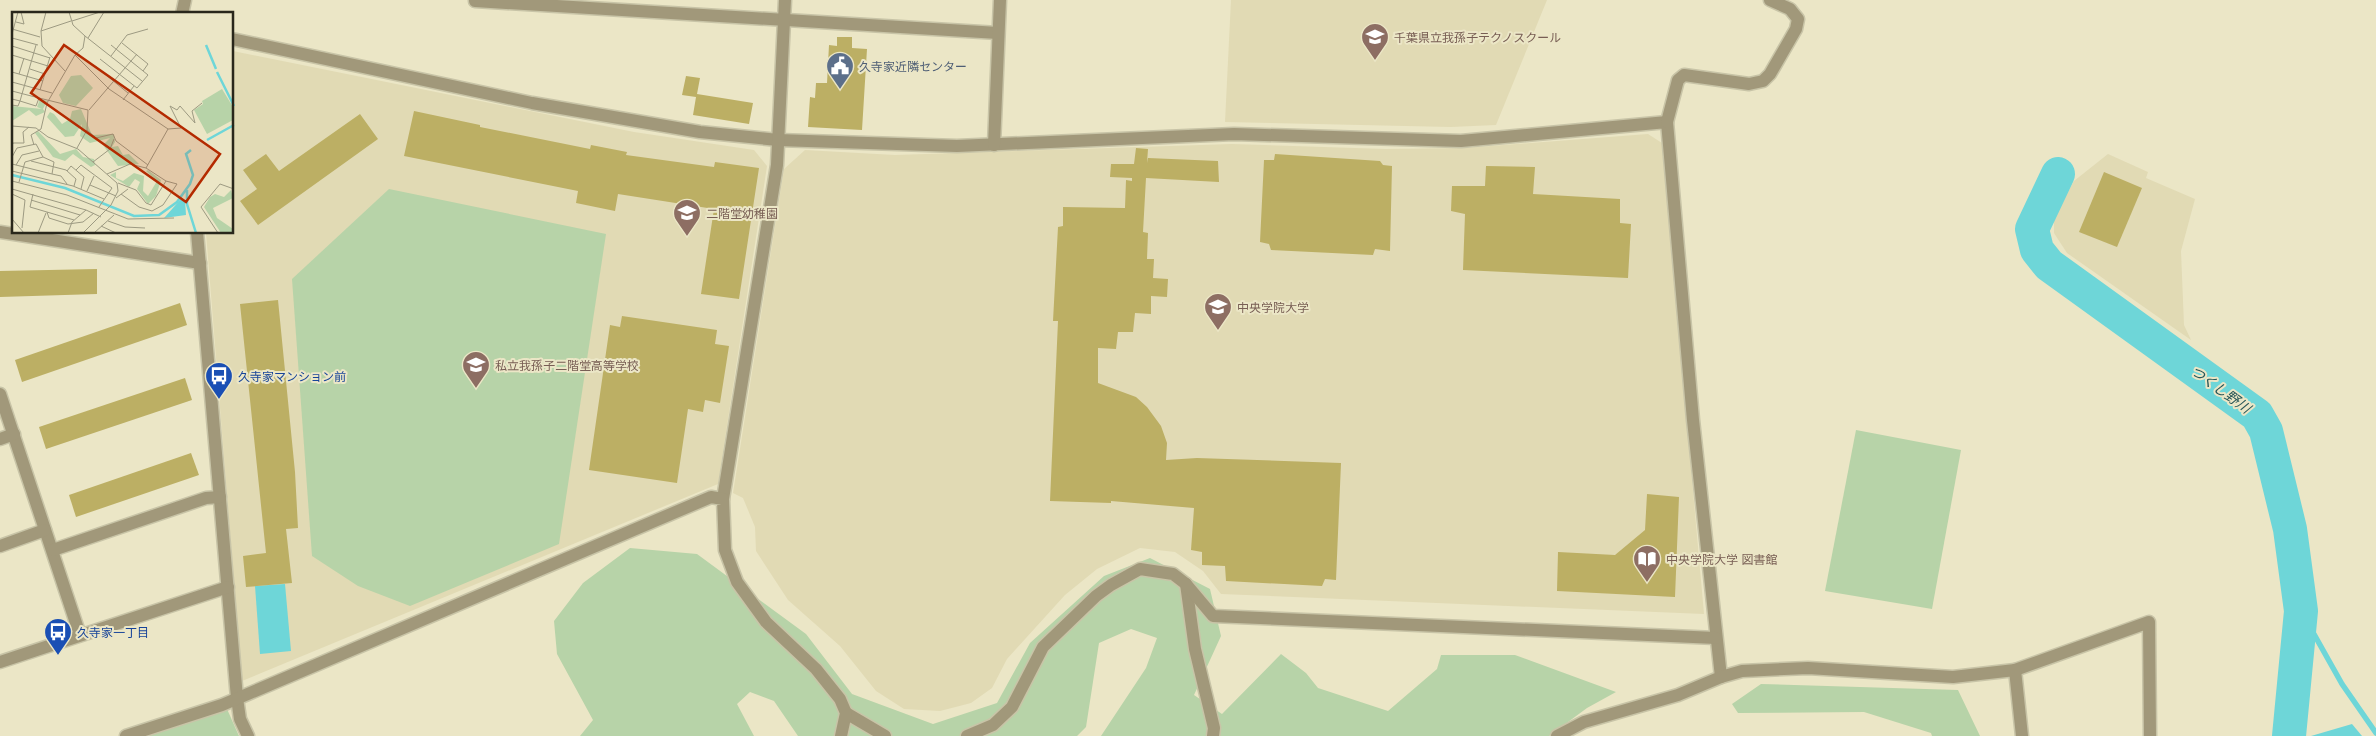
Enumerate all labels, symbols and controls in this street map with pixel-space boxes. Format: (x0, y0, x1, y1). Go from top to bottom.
inset map (12, 12, 234, 234)
school or university icon: 千葉県立我孫子テクノスクール (1360, 22, 1390, 61)
place label: 千葉県立我孫子テクノスクール (1394, 30, 1561, 45)
public building icon: 久寺家近隣センター (825, 51, 855, 90)
place label: 久寺家近隣センター (859, 59, 967, 74)
school or university icon: 二階堂幼稚園 (672, 198, 702, 237)
place label: 二階堂幼稚園 (706, 206, 778, 221)
school or university icon: 中央学院大学 (1203, 292, 1233, 331)
place label: 中央学院大学 (1237, 300, 1309, 315)
school or university icon: 私立我孫子二階堂高等学校 (461, 350, 491, 389)
place label: 私立我孫子二階堂高等学校 (495, 358, 639, 373)
bus stop icon: 久寺家マンション前 (204, 361, 234, 400)
water label: つくし野川 (2188, 362, 2256, 418)
place label: 久寺家マンション前 (238, 369, 346, 384)
library icon: 中央学院大学 図書館 (1632, 544, 1662, 583)
place label: 中央学院大学 図書館 (1666, 552, 1777, 567)
bus stop icon: 久寺家一丁目 (43, 617, 73, 656)
place label: 久寺家一丁目 (77, 625, 149, 640)

